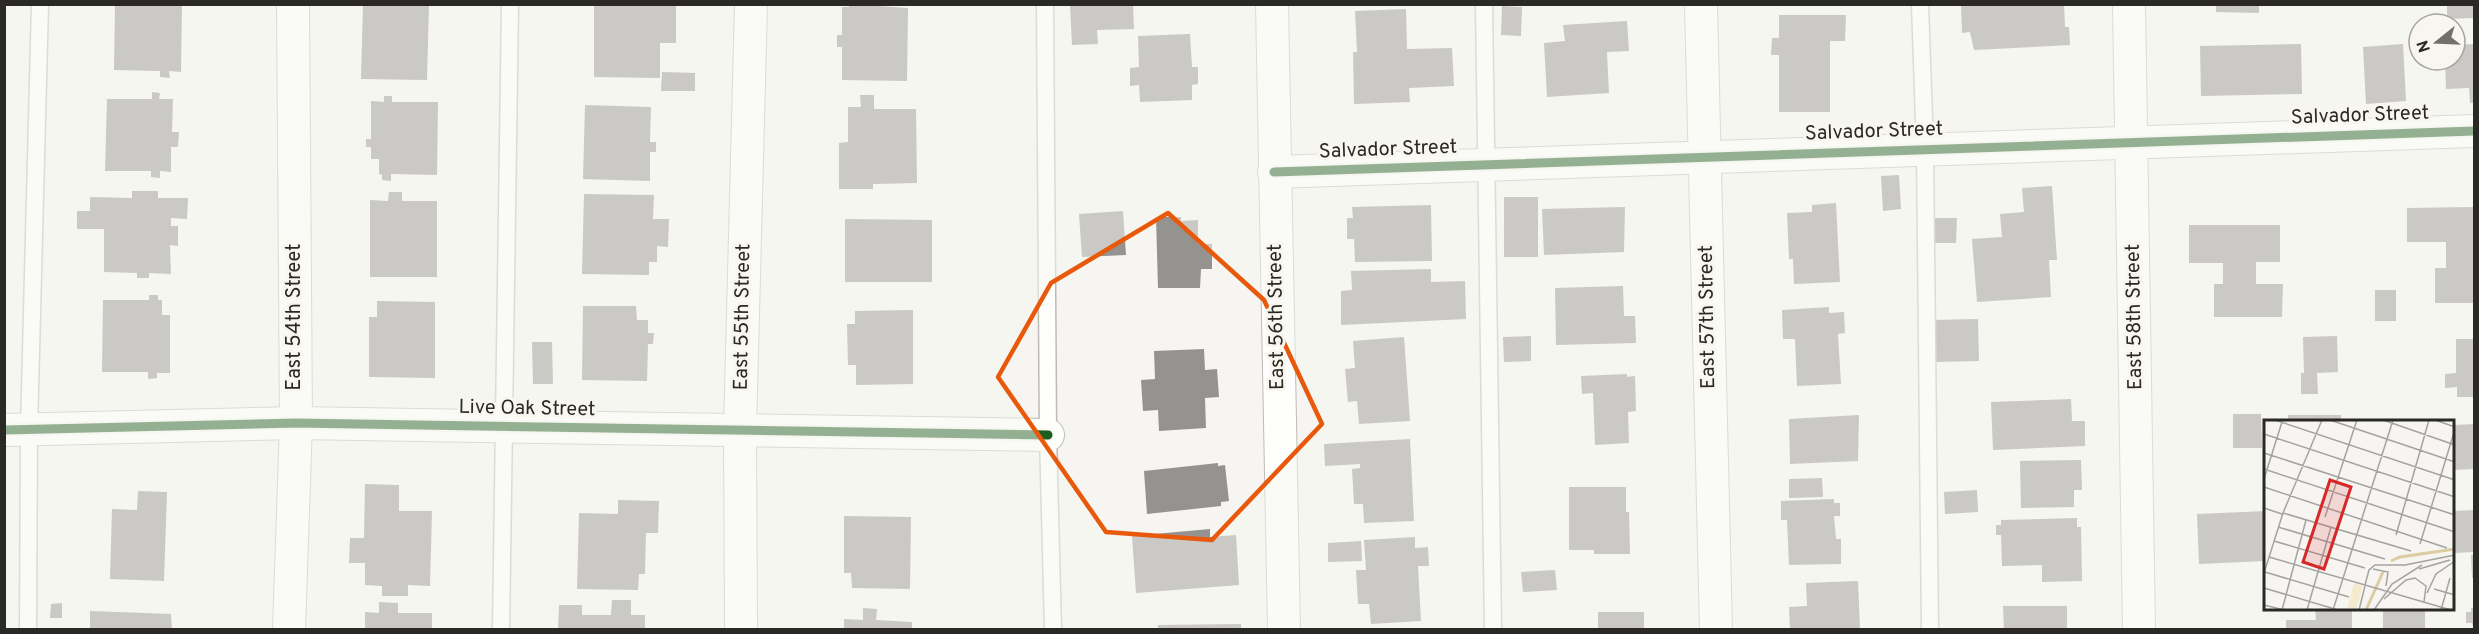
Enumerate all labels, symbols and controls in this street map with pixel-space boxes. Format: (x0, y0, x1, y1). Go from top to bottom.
north arrow (2407, 12, 2467, 72)
text: N (2413, 37, 2436, 55)
street label: Salvador Street (2290, 101, 2430, 131)
street label: Salvador Street (1804, 117, 1944, 147)
street label: Salvador Street (1318, 135, 1458, 165)
street label: East 54th Street (282, 243, 308, 391)
street label: East 55th Street (729, 243, 757, 391)
street label: East 56th Street (1263, 244, 1291, 390)
street label: East 58th Street (2121, 244, 2149, 390)
street label: East 57th Street (1694, 245, 1722, 389)
street label: Live Oak Street (458, 395, 596, 423)
inset map (2264, 420, 2455, 610)

